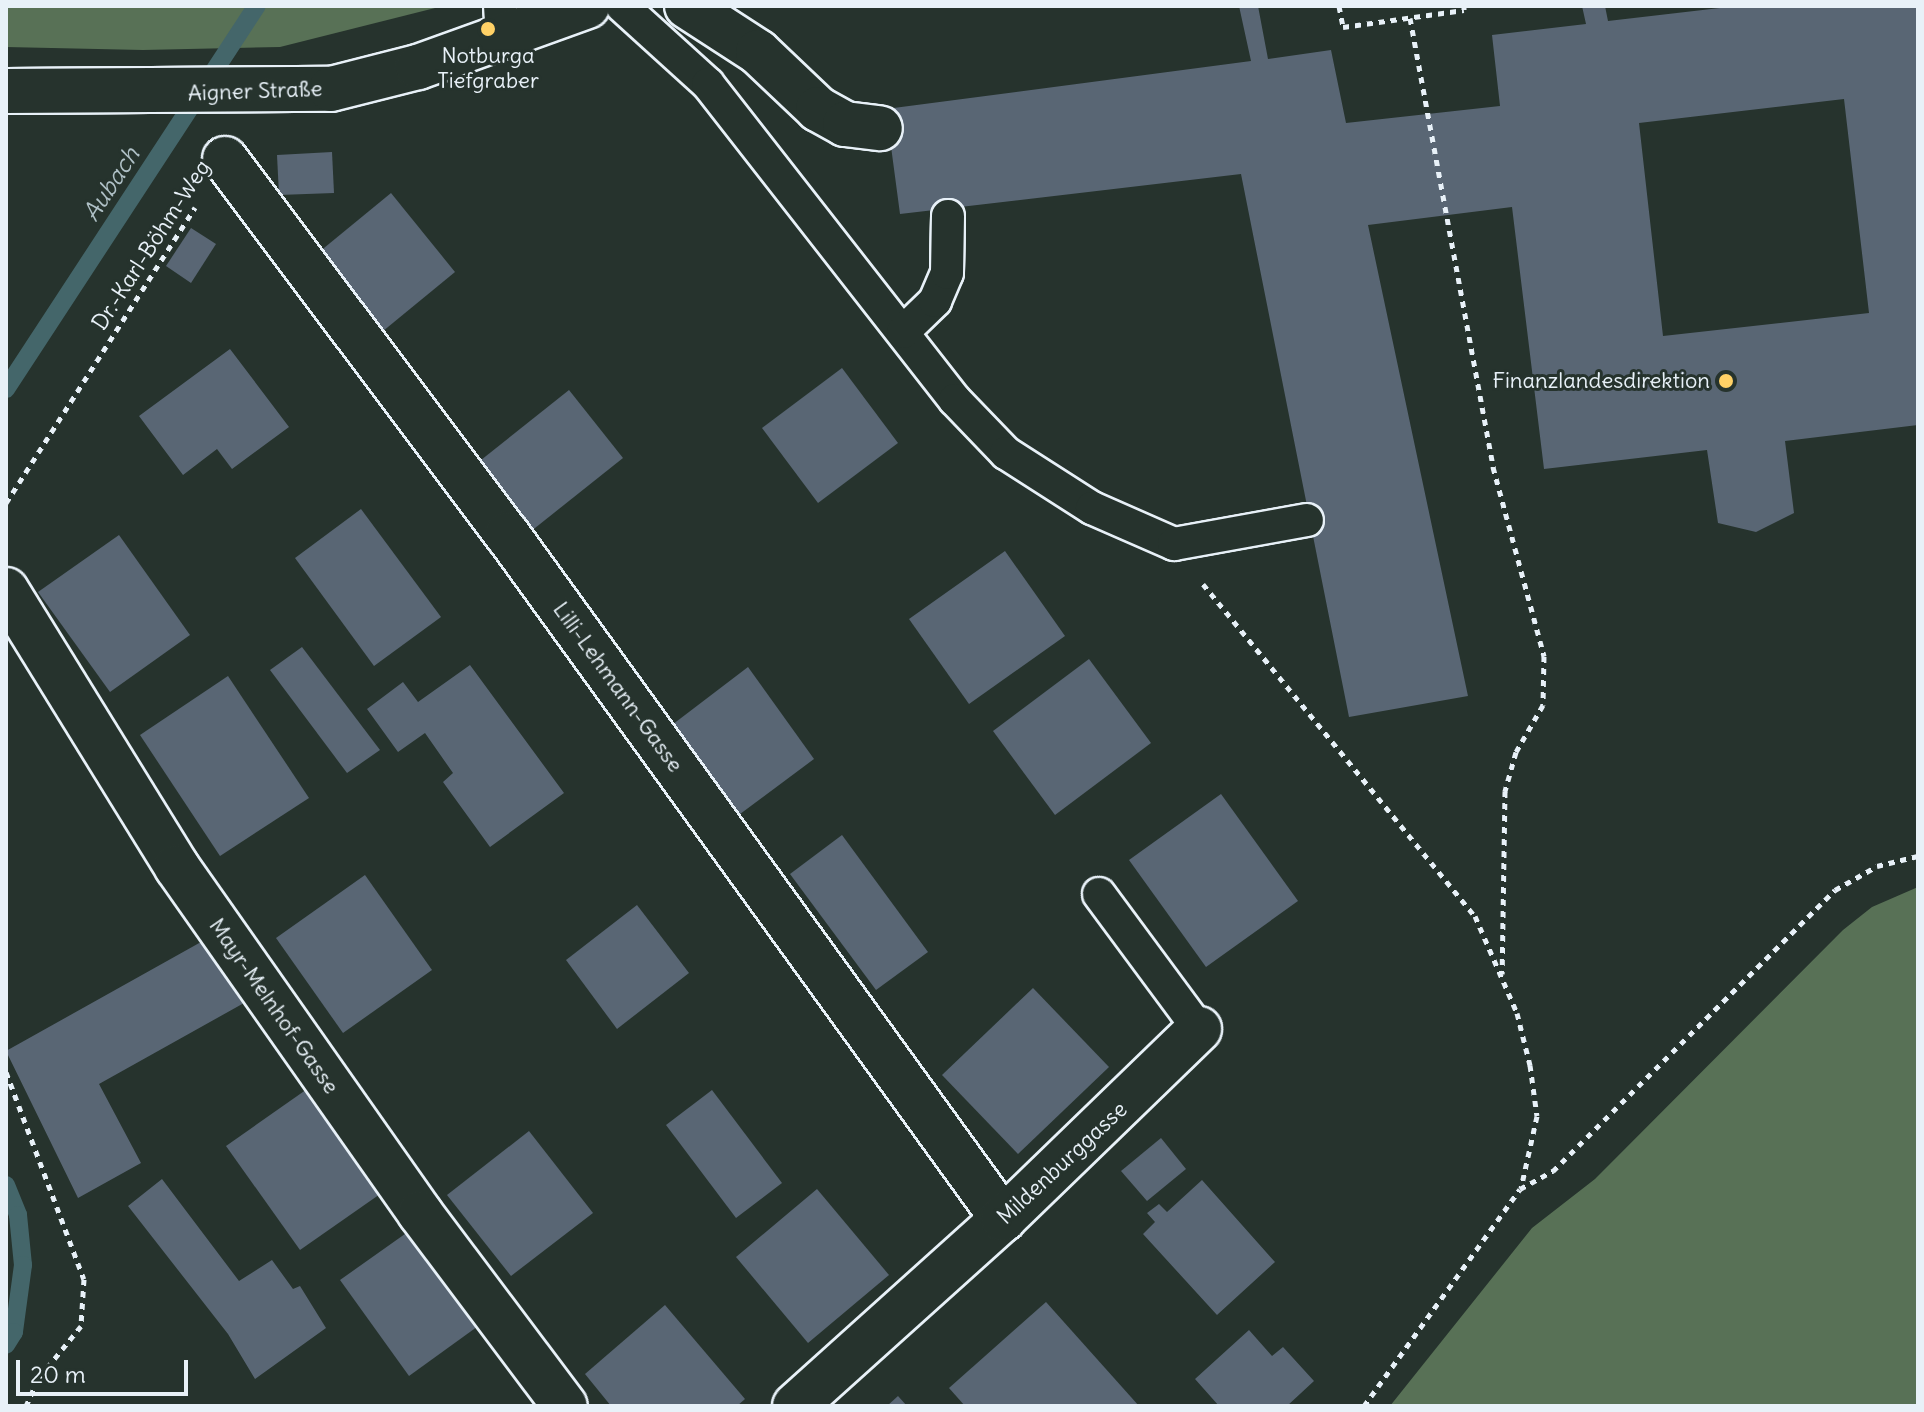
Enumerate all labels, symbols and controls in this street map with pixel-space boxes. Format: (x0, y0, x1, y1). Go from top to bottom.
marker: Notburga Tiefgraber (479, 20, 497, 38)
place label: Notburga Tiefgraber (437, 42, 539, 94)
street label: Aigner Straße (187, 75, 323, 107)
water label: Aubach (77, 142, 145, 226)
street label: Dr.-Karl-Böhm-Weg (86, 155, 216, 335)
place label: Finanzlandesdirektion (1492, 368, 1710, 394)
marker: Finanzlandesdirektion (1717, 372, 1735, 390)
street label: Lilli-Lehmann-Gasse (547, 597, 689, 777)
street label: Mayr-Melnhof-Gasse (204, 913, 344, 1099)
street label: Mildenburggasse (992, 1096, 1132, 1230)
scale bar (20, 1344, 192, 1394)
text: 20 m (30, 1359, 86, 1389)

